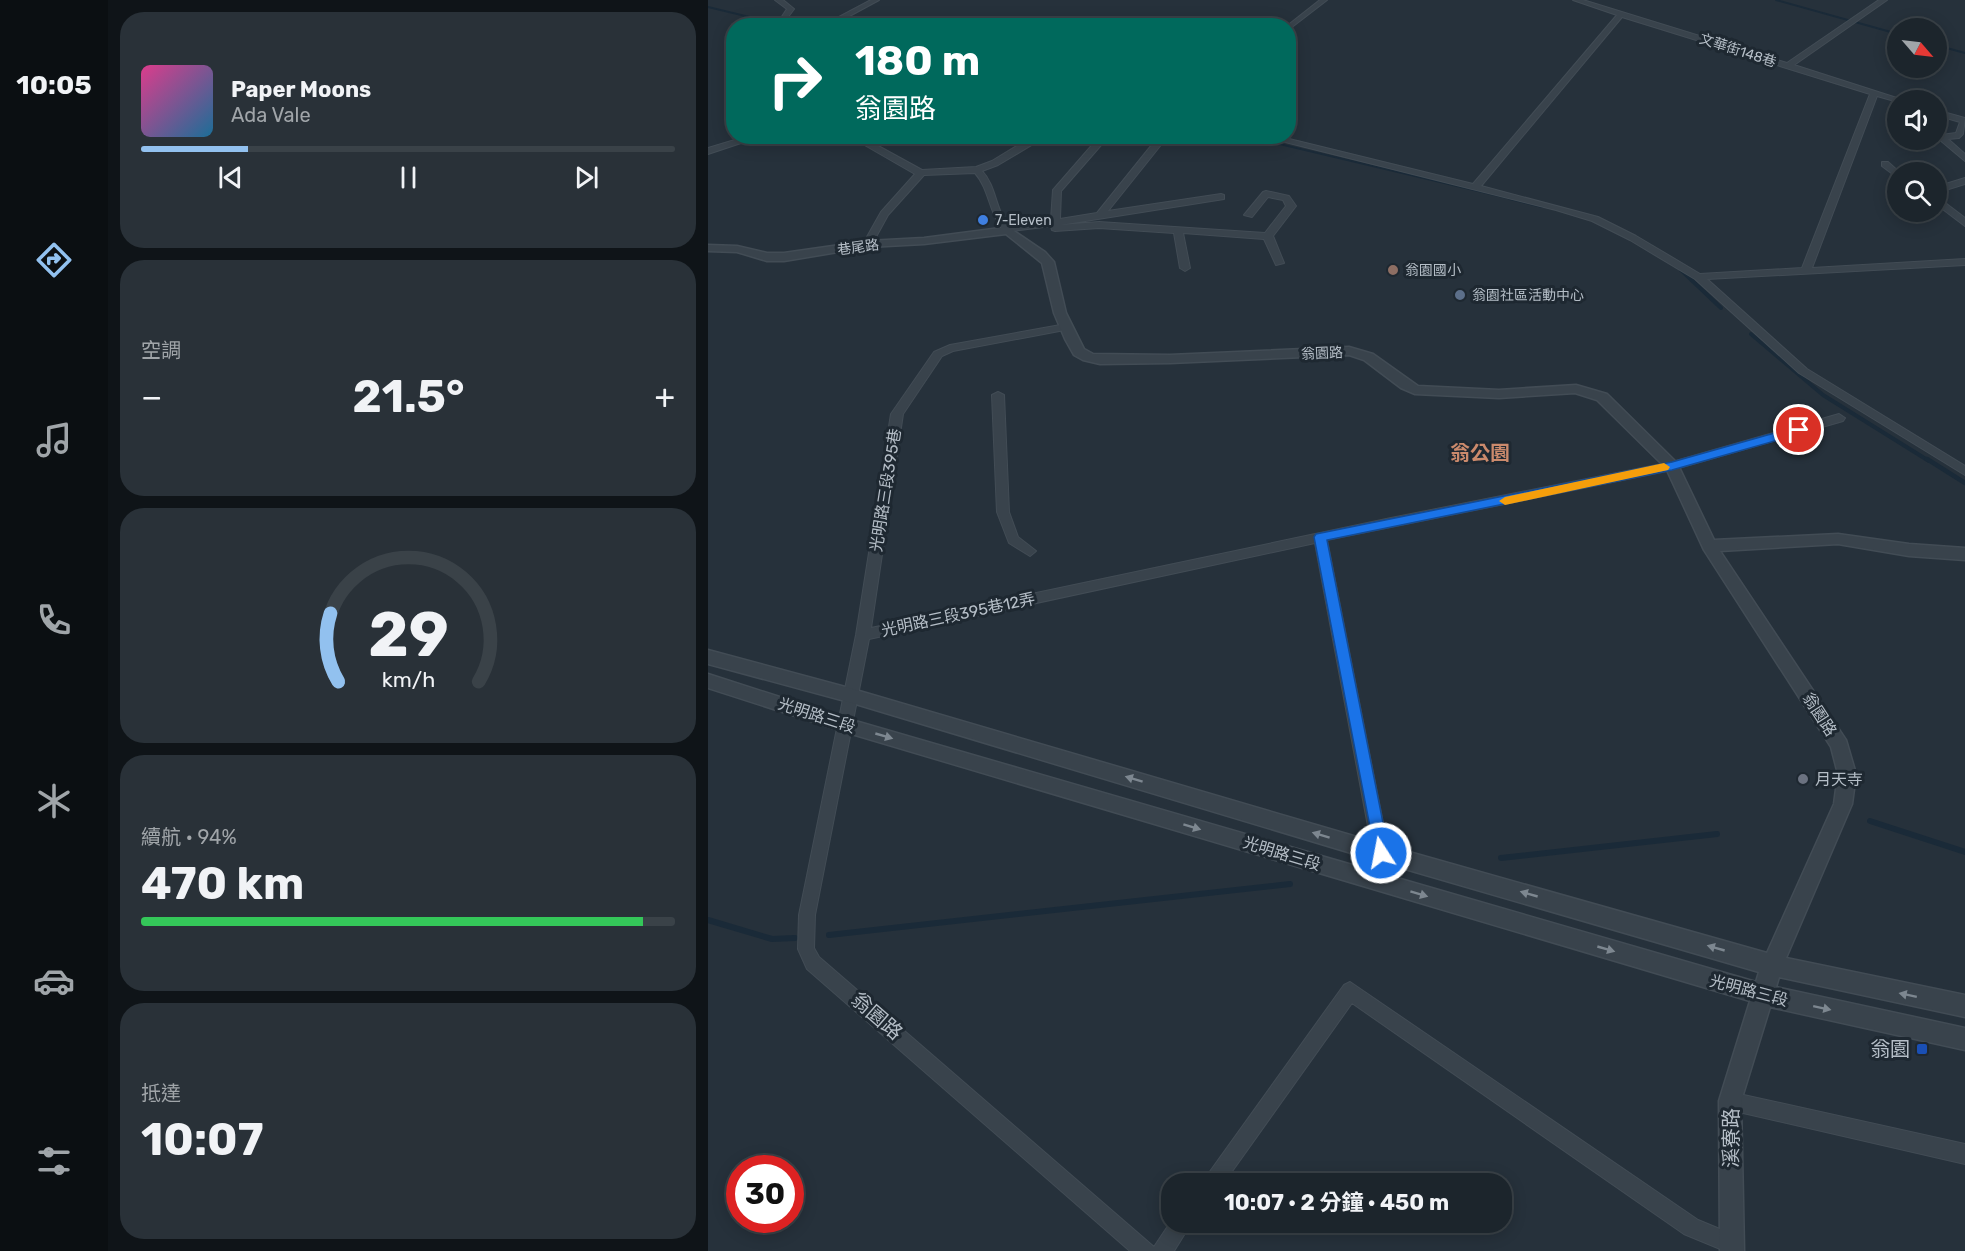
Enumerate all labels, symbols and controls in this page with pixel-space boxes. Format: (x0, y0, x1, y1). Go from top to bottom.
north arrow (1887, 18, 1947, 78)
map controls (1887, 18, 1947, 222)
street label: 文華街148巷 (1697, 30, 1778, 71)
text: 180 m (855, 36, 980, 86)
icon: right (756, 42, 834, 120)
text: 10:05 (16, 69, 92, 101)
text: Paper Moons (231, 76, 371, 103)
button: sound (1887, 90, 1947, 150)
text: 翁園路 (855, 93, 936, 125)
text: Ada Vale (231, 103, 311, 127)
icon: previous (214, 161, 247, 194)
icon: pause (392, 161, 425, 194)
icon: next (570, 161, 603, 194)
button: search (1887, 162, 1947, 222)
place label: 7-Eleven (995, 212, 1052, 229)
marker: 7-Eleven (976, 213, 990, 227)
street label: 巷尾路 (836, 236, 880, 259)
icon: directions (33, 239, 75, 281)
place label: 翁園國小 (1405, 262, 1461, 279)
marker: 翁園國小 (1386, 263, 1400, 277)
place label: 翁園社區活動中心 (1472, 287, 1584, 304)
marker: 翁園社區活動中心 (1453, 288, 1467, 302)
text: 空調 (141, 338, 181, 362)
street label: 翁園路 (1301, 344, 1343, 363)
text: 21.5° (352, 370, 464, 423)
text: − (141, 377, 162, 416)
text: + (654, 377, 675, 416)
pin (1773, 404, 1824, 455)
icon: arrive (1782, 413, 1815, 446)
icon: music (33, 419, 75, 461)
street label: 光明路三段395巷 (866, 427, 905, 553)
district label: 翁公園 (1450, 441, 1510, 465)
street label: 光明路三段395巷12弄 (879, 589, 1037, 640)
icon: phone (33, 599, 75, 641)
text: 29 (368, 599, 448, 673)
text: km/h (381, 668, 435, 693)
street label: 翁園路 (1799, 689, 1841, 740)
street label: 光明路三段 (776, 694, 858, 737)
one-way arrow (875, 732, 893, 741)
place label: 月天寺 (1815, 770, 1863, 789)
marker: 月天寺 (1796, 772, 1810, 786)
one-way arrow (1125, 774, 1143, 783)
icon: climate (33, 780, 75, 822)
position arrow (1349, 821, 1413, 885)
one-way arrow (1183, 823, 1201, 832)
text: 續航 · 94% (141, 825, 237, 849)
one-way arrow (1312, 830, 1330, 839)
street label: 光明路三段 (1241, 833, 1323, 874)
text: 470 km (141, 857, 304, 910)
one-way arrow (1520, 889, 1538, 898)
one-way arrow (1410, 890, 1428, 899)
one-way arrow (1707, 943, 1725, 952)
one-way arrow (1597, 945, 1615, 955)
icon: car (33, 960, 75, 1002)
street label: 光明路三段 (1708, 971, 1790, 1010)
street label: 翁園路 (846, 987, 908, 1045)
one-way arrow (1898, 989, 1917, 999)
one-way arrow (1813, 1004, 1832, 1013)
place label: 翁園 (1870, 1037, 1910, 1061)
marker: 翁園 (1915, 1042, 1929, 1056)
text: 抵達 (141, 1081, 181, 1105)
street label: 溪寮路 (1719, 1108, 1743, 1168)
text: 10:07 (141, 1113, 264, 1166)
icon: filters (33, 1140, 75, 1182)
speed limit sign: 30 (726, 1155, 804, 1233)
text: 10:07 · 2 分鐘 · 450 m (1224, 1189, 1449, 1216)

